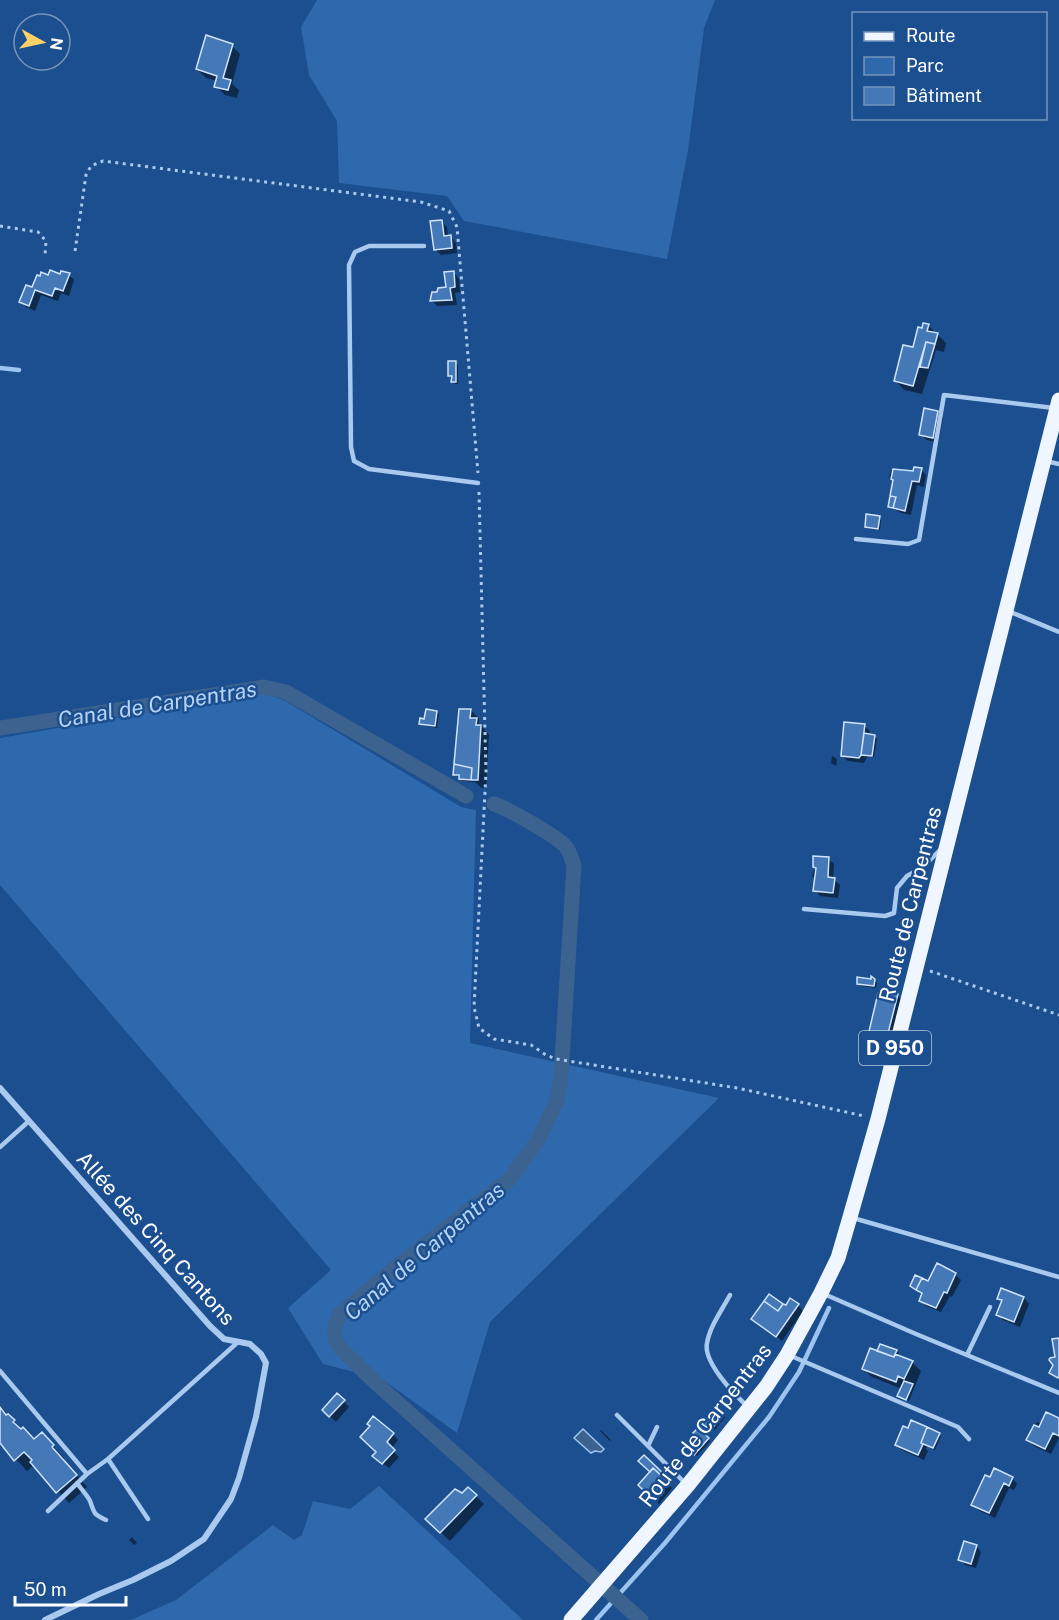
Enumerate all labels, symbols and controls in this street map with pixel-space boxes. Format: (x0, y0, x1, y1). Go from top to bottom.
north arrow (12, 12, 72, 72)
legend (852, 12, 1047, 120)
text: Route (906, 25, 955, 46)
text: N (46, 36, 67, 52)
text: Parc (906, 55, 944, 76)
text: Bâtiment (906, 85, 982, 106)
water label: Canal de Carpentras (56, 675, 259, 733)
street label: Route de Carpentras (874, 804, 946, 1004)
road number: D 950 (859, 1031, 931, 1065)
street label: Allée des Cinq Cantons (72, 1146, 240, 1330)
water label: Canal de Carpentras (339, 1176, 510, 1326)
street label: Route de Carpentras (634, 1338, 776, 1512)
scale bar (15, 1569, 126, 1607)
text: 50 m (24, 1579, 67, 1600)

